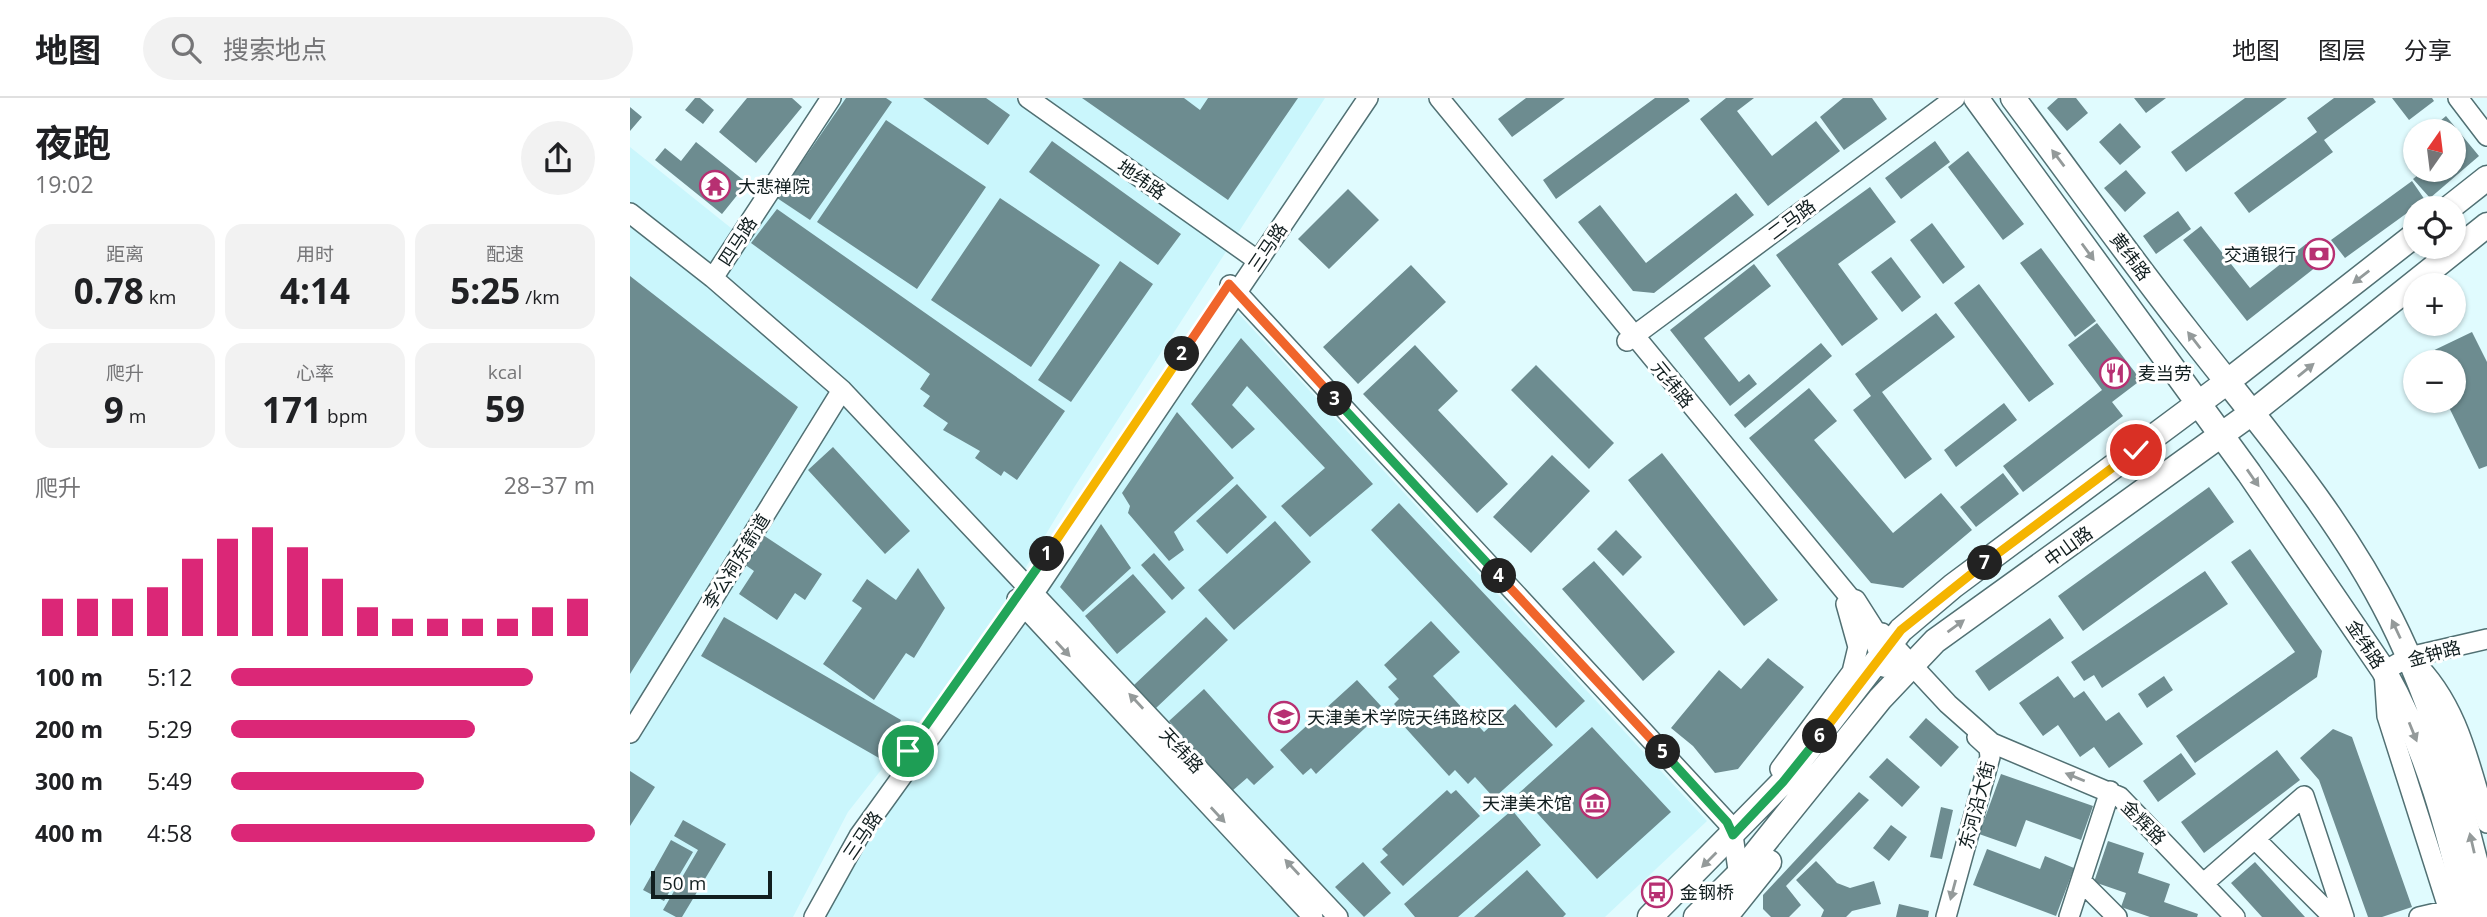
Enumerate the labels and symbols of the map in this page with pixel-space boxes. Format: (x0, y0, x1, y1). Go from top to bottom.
north arrow (2403, 119, 2466, 182)
one-way arrow (2051, 149, 2065, 167)
street label: 地纬路 (1113, 154, 1171, 204)
temple icon: 大悲禅院 (698, 169, 732, 203)
place label: 大悲禅院 (738, 174, 810, 198)
street label: 二马路 (1762, 193, 1820, 245)
street label: 四马路 (712, 212, 762, 270)
street label: 三马路 (1242, 218, 1292, 276)
street label: 黄纬路 (2105, 227, 2157, 285)
bank icon: 交通银行 (2302, 237, 2336, 271)
place label: 交通银行 (2224, 242, 2296, 266)
one-way arrow (2081, 243, 2095, 261)
one-way arrow (2353, 269, 2371, 284)
one-way arrow (2187, 332, 2202, 350)
pin: 2 (1164, 336, 1200, 372)
street label: 元纬路 (1647, 355, 1699, 413)
restaurant icon: 麦当劳 (2098, 356, 2132, 390)
place label: 麦当劳 (2138, 361, 2192, 385)
one-way arrow (2296, 362, 2314, 377)
pin: 3 (1318, 382, 1352, 416)
pin (2106, 420, 2166, 480)
one-way arrow (2246, 469, 2260, 487)
street label: 李公祠东箭道 (697, 509, 775, 613)
street label: 中山路 (2039, 520, 2097, 572)
pin: 1 (1030, 536, 1064, 572)
pin: 7 (1968, 546, 2002, 580)
pin: 4 (1482, 559, 1516, 594)
street label: 金纬路 (2341, 615, 2391, 673)
one-way arrow (2390, 619, 2402, 639)
one-way arrow (1947, 620, 1965, 634)
street label: 金钟路 (2405, 634, 2463, 672)
one-way arrow (1054, 640, 1071, 657)
one-way arrow (1128, 692, 1144, 710)
school or university icon: 天津美术学院天纬路校区 (1267, 700, 1301, 734)
place label: 天津美术学院天纬路校区 (1307, 705, 1505, 729)
pin: 6 (1802, 718, 1838, 754)
pin (878, 721, 938, 781)
street label: 天纬路 (1155, 722, 1209, 778)
one-way arrow (2408, 722, 2419, 743)
pin: 5 (1646, 734, 1680, 770)
street label: 东河沿大街 (1953, 758, 1999, 852)
one-way arrow (2065, 771, 2086, 782)
museum icon: 天津美术馆 (1578, 786, 1612, 820)
place label: 天津美术馆 (1482, 791, 1572, 815)
street label: 金辉路 (2116, 794, 2172, 850)
street label: 三马路 (837, 806, 887, 864)
one-way arrow (1209, 806, 1225, 823)
one-way arrow (2466, 832, 2477, 854)
one-way arrow (1700, 851, 1717, 868)
one-way arrow (1284, 859, 1300, 876)
scale bar (651, 868, 772, 900)
bus stop icon: 金钢桥 (1640, 875, 1674, 909)
place label: 金钢桥 (1680, 880, 1734, 904)
one-way arrow (1947, 880, 1957, 901)

